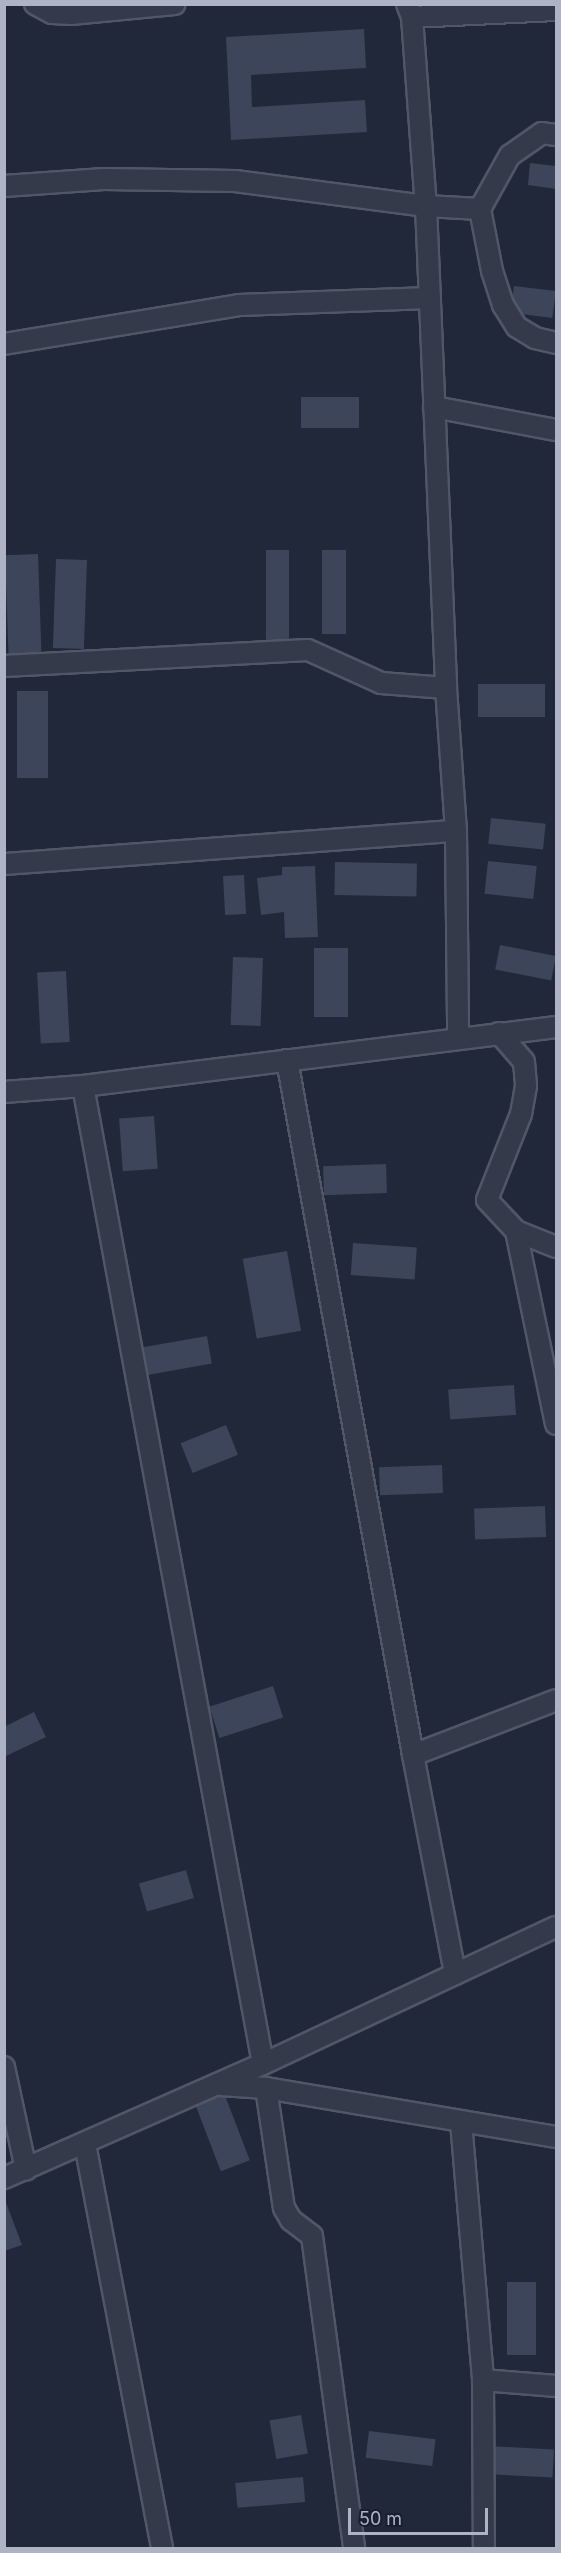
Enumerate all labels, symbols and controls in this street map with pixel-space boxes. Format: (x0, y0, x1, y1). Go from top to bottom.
scale bar (351, 2496, 490, 2534)
text: 50 m (359, 2508, 402, 2529)

